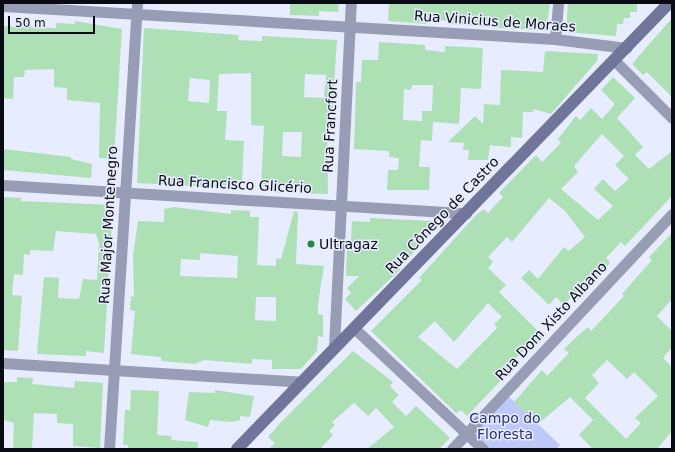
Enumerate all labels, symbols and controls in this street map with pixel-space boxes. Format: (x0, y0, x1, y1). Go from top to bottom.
street label: Rua Vinicius de Moraes (414, 7, 576, 35)
scale bar (10, 8, 97, 34)
text: 50 m (15, 16, 46, 30)
street label: Rua Francfort (319, 79, 341, 173)
street label: Rua Major Montenegro (95, 146, 121, 304)
street label: Rua Cônego de Castro (382, 153, 502, 277)
street label: Rua Francisco Glicério (158, 172, 312, 196)
place label: Ultragaz (319, 236, 378, 252)
marker: Ultragaz (306, 239, 316, 249)
street label: Rua Dom Xisto Albano (492, 258, 610, 384)
park label: Campo do Floresta (469, 410, 541, 442)

